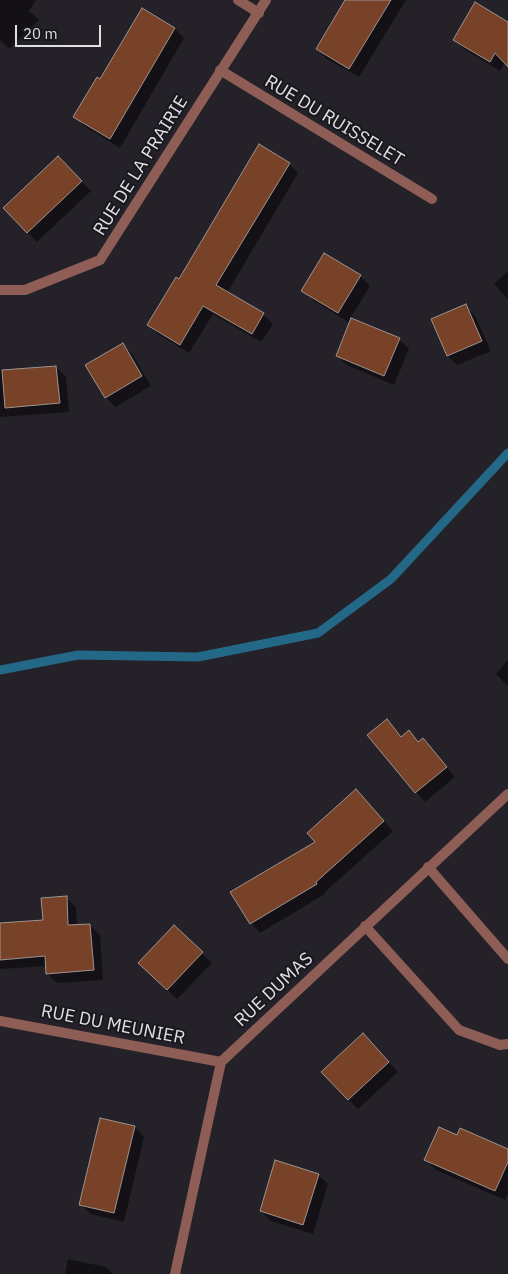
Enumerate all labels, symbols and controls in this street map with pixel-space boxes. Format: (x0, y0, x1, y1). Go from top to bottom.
scale bar (18, 15, 104, 47)
text: 20 m (23, 24, 58, 43)
street label: RUE DU RUISSELET (260, 71, 408, 171)
street label: RUE DE LA PRAIRIE (89, 92, 193, 240)
street label: RUE DUMAS (230, 948, 318, 1032)
street label: RUE DU MEUNIER (39, 1000, 187, 1050)

